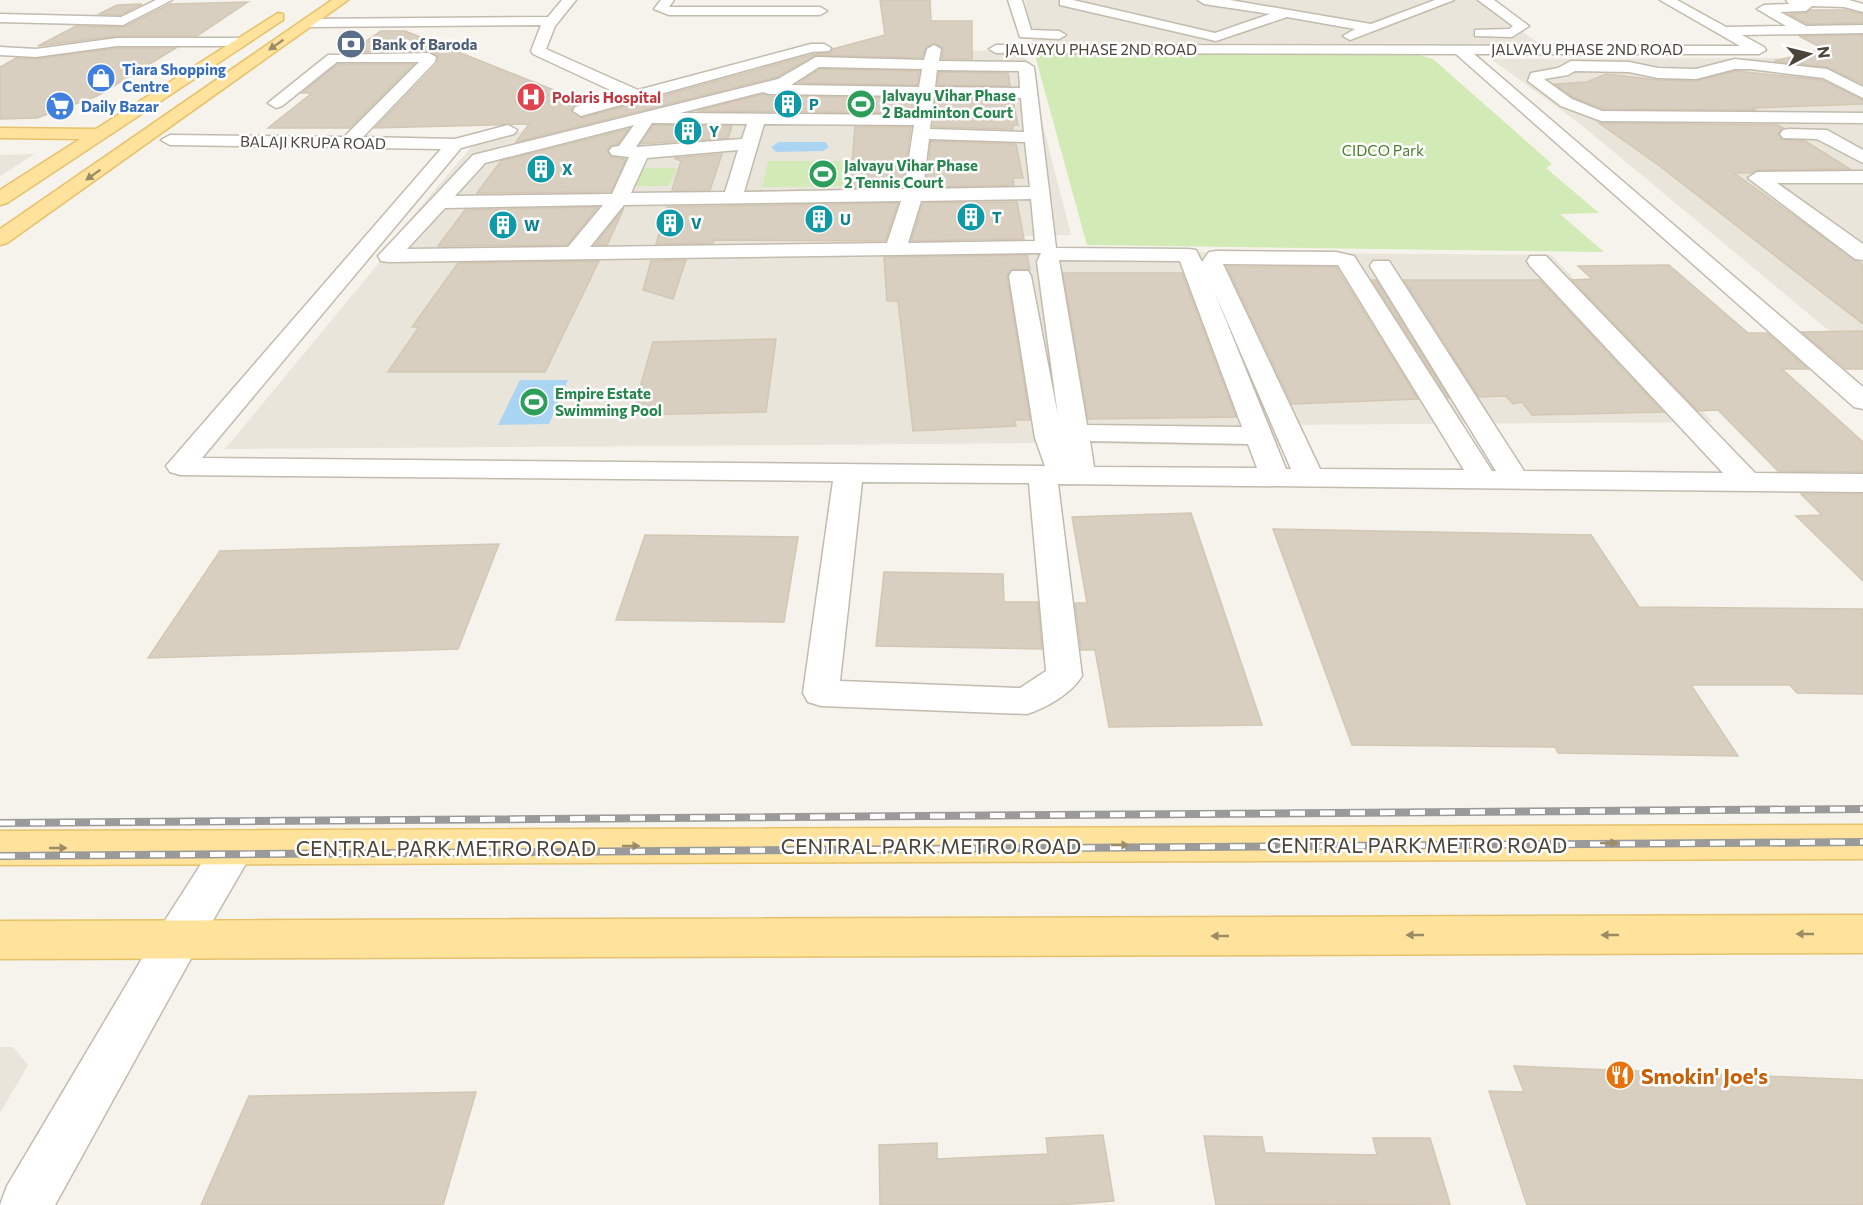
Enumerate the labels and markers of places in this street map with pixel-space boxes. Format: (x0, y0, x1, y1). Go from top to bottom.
bank icon: Bank of Baroda (335, 28, 367, 60)
place label: Bank of Baroda (372, 35, 477, 53)
place label: Tiara Shopping Centre (122, 60, 226, 95)
shop icon: Tiara Shopping Centre (85, 62, 117, 94)
hospital icon: Polaris Hospital (515, 81, 547, 113)
place label: Jalvayu Vihar Phase 2 Badminton Court (882, 86, 1016, 121)
place label: Polaris Hospital (552, 88, 661, 106)
building icon: P (772, 88, 804, 120)
sports icon: Jalvayu Vihar Phase 2 Badminton Court (845, 88, 877, 120)
supermarket icon: Daily Bazar (44, 90, 76, 122)
place label: P (809, 95, 819, 113)
place label: Daily Bazar (81, 97, 159, 115)
building icon: Y (672, 115, 704, 147)
place label: Y (709, 122, 719, 140)
building icon: X (525, 153, 557, 185)
place label: Jalvayu Vihar Phase 2 Tennis Court (844, 156, 978, 191)
sports icon: Jalvayu Vihar Phase 2 Tennis Court (807, 158, 839, 190)
place label: X (562, 160, 573, 178)
building icon: T (955, 201, 987, 233)
building icon: U (803, 203, 835, 235)
building icon: V (654, 207, 686, 239)
place label: T (992, 208, 1002, 226)
building icon: W (487, 209, 519, 241)
place label: U (840, 210, 851, 228)
place label: V (691, 214, 702, 232)
place label: W (524, 216, 540, 234)
place label: Empire Estate Swimming Pool (555, 384, 662, 419)
sports icon: Empire Estate Swimming Pool (518, 386, 550, 418)
restaurant icon: Smokin' Joe's (1604, 1059, 1636, 1091)
place label: Smokin' Joe's (1641, 1063, 1768, 1088)

